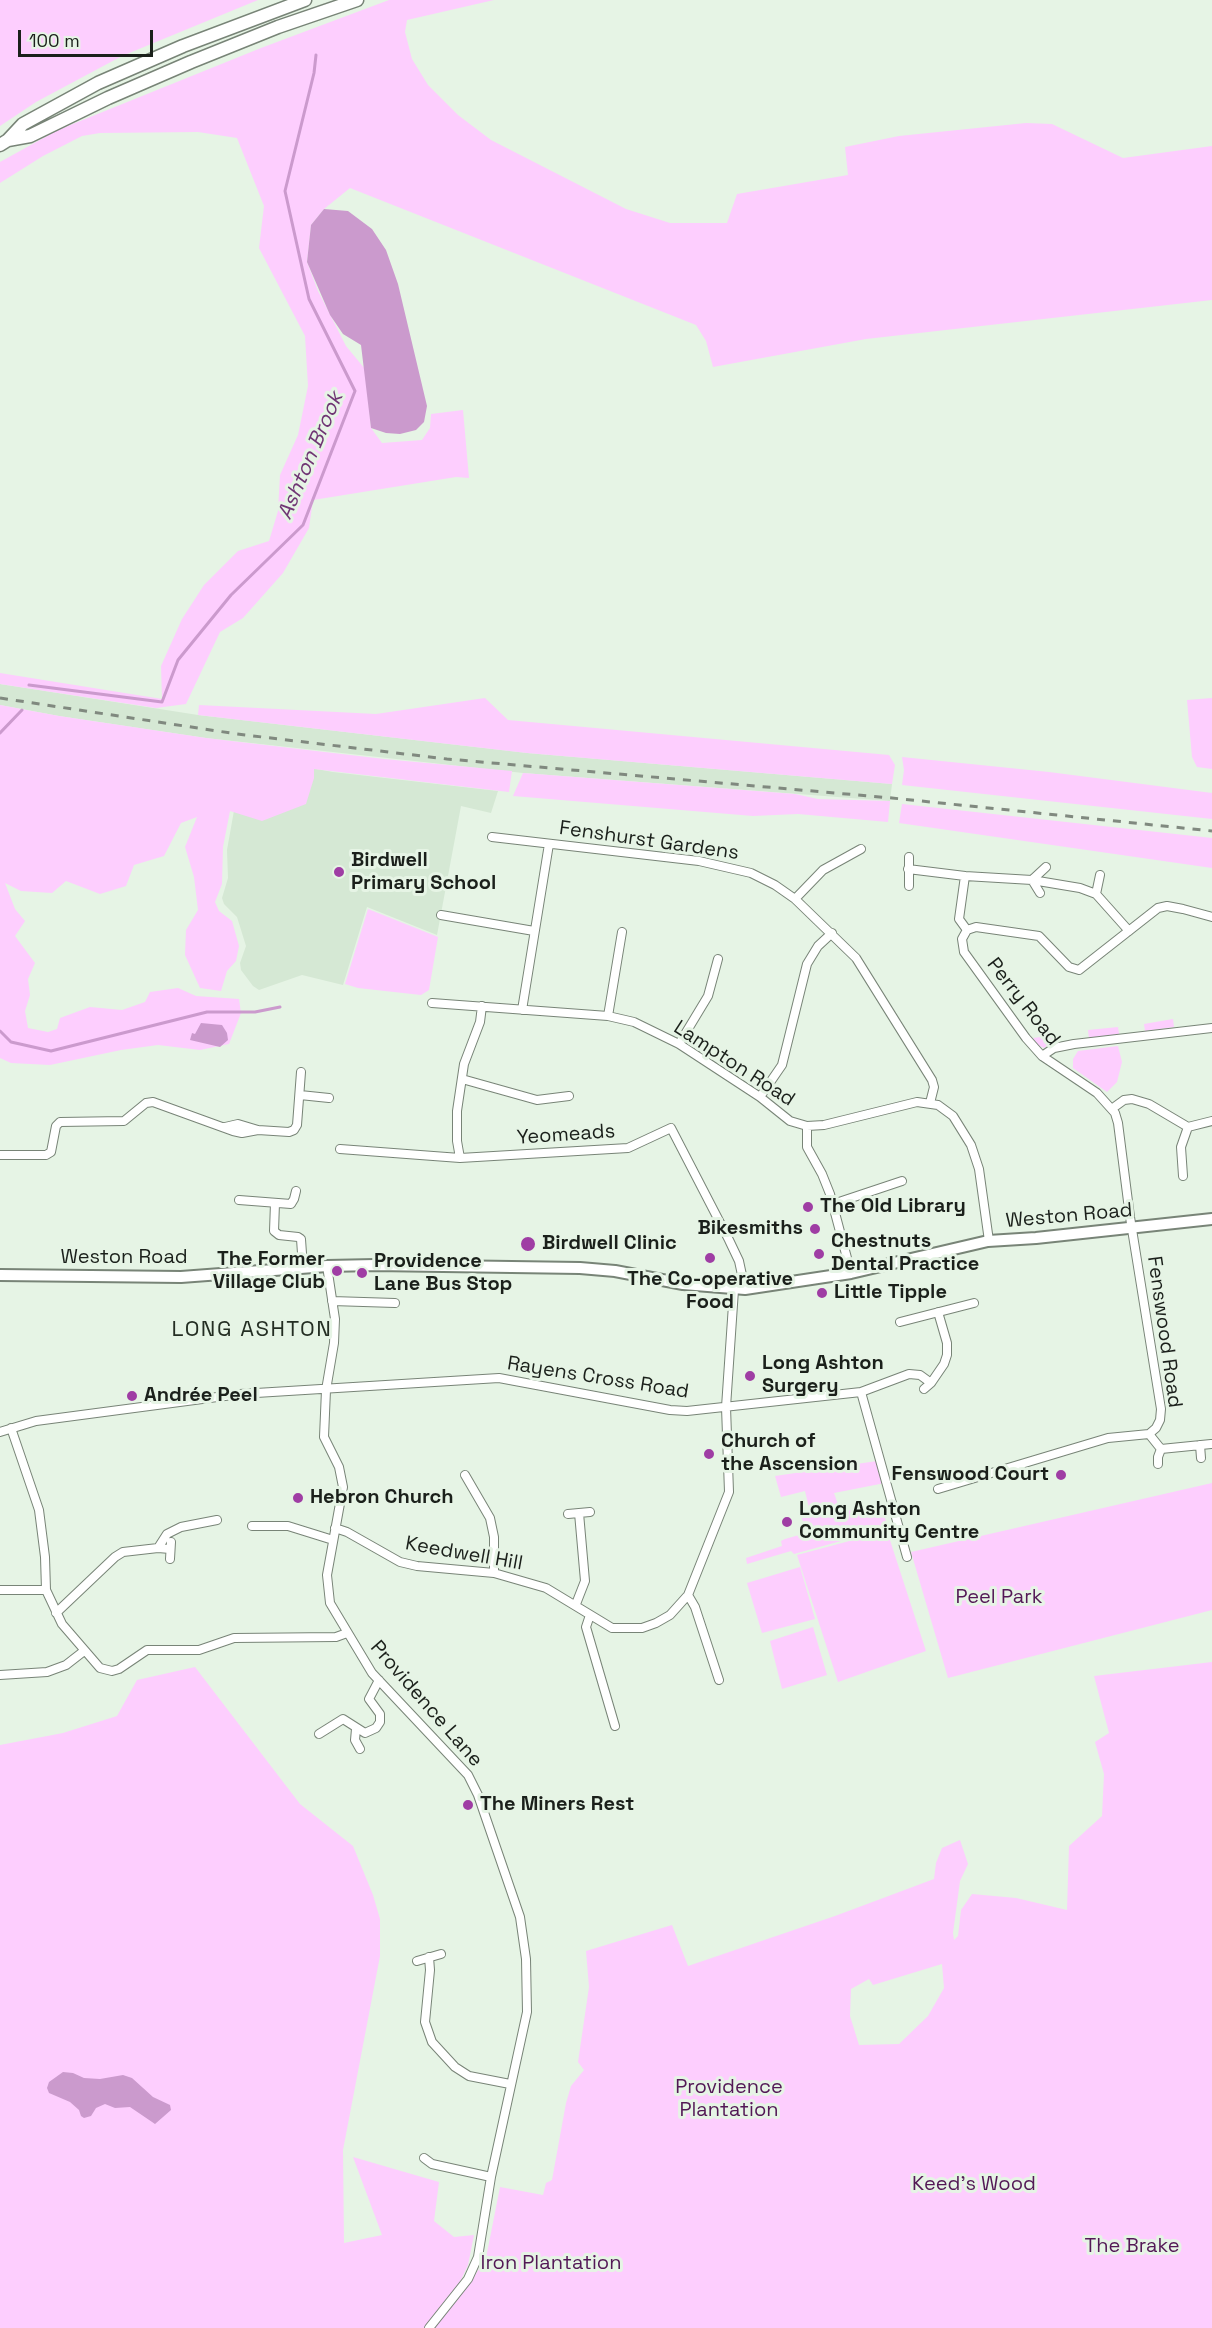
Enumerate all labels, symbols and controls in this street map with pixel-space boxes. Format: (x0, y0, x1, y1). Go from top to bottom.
scale bar (21, 18, 156, 56)
text: 100 m (29, 29, 80, 52)
water label: Ashton Brook (273, 388, 349, 524)
street label: Fenshurst Gardens (558, 817, 740, 865)
place label: Birdwell Primary School (351, 849, 496, 896)
marker: Birdwell Primary School (332, 865, 346, 879)
street label: Perry Road (981, 953, 1065, 1051)
street label: Lampton Road (669, 1016, 799, 1112)
street label: Yeomeads (516, 1120, 616, 1150)
place label: The Old Library (820, 1195, 966, 1219)
street label: Weston Road (1005, 1199, 1133, 1233)
marker: The Old Library (801, 1200, 815, 1214)
place label: Bikesmiths (697, 1217, 803, 1241)
marker: Bikesmiths (808, 1222, 822, 1236)
place label: Chestnuts Dental Practice (831, 1230, 979, 1277)
place label: Birdwell Clinic (542, 1232, 677, 1256)
marker: Birdwell Clinic (519, 1235, 537, 1253)
street label: Weston Road (60, 1246, 188, 1270)
marker: Chestnuts Dental Practice (812, 1247, 826, 1261)
place label: The Former Village Club (213, 1248, 325, 1295)
place label: Providence Lane Bus Stop (374, 1250, 512, 1297)
marker: The Co-operative Food (703, 1251, 717, 1265)
street label: Fenswood Road (1141, 1255, 1187, 1409)
marker: The Former Village Club (330, 1264, 344, 1278)
marker: Providence Lane Bus Stop (355, 1266, 369, 1280)
place label: The Co-operative Food (627, 1268, 793, 1315)
place label: Little Tipple (834, 1281, 947, 1305)
marker: Little Tipple (815, 1286, 829, 1300)
district label: LONG ASHTON (172, 1317, 332, 1343)
street label: Rayens Cross Road (505, 1352, 691, 1404)
place label: Long Ashton Surgery (762, 1352, 884, 1399)
marker: Long Ashton Surgery (743, 1369, 757, 1383)
place label: Andrée Peel (144, 1384, 258, 1408)
marker: Andrée Peel (125, 1389, 139, 1403)
place label: Church of the Ascension (721, 1430, 858, 1477)
marker: Church of the Ascension (702, 1447, 716, 1461)
place label: Fenswood Court (892, 1463, 1049, 1487)
marker: Fenswood Court (1054, 1468, 1068, 1482)
place label: Hebron Church (310, 1486, 454, 1510)
marker: Hebron Church (291, 1491, 305, 1505)
place label: Long Ashton Community Centre (799, 1498, 979, 1545)
marker: Long Ashton Community Centre (780, 1515, 794, 1529)
street label: Keedwell Hill (403, 1532, 525, 1576)
park label: Peel Park (955, 1586, 1043, 1610)
street label: Providence Lane (365, 1636, 487, 1772)
place label: The Miners Rest (480, 1793, 634, 1817)
marker: The Miners Rest (461, 1798, 475, 1812)
park label: Providence Plantation (675, 2076, 783, 2123)
park label: Keed's Wood (912, 2173, 1036, 2197)
park label: The Brake (1085, 2235, 1179, 2259)
park label: Iron Plantation (481, 2252, 621, 2276)

